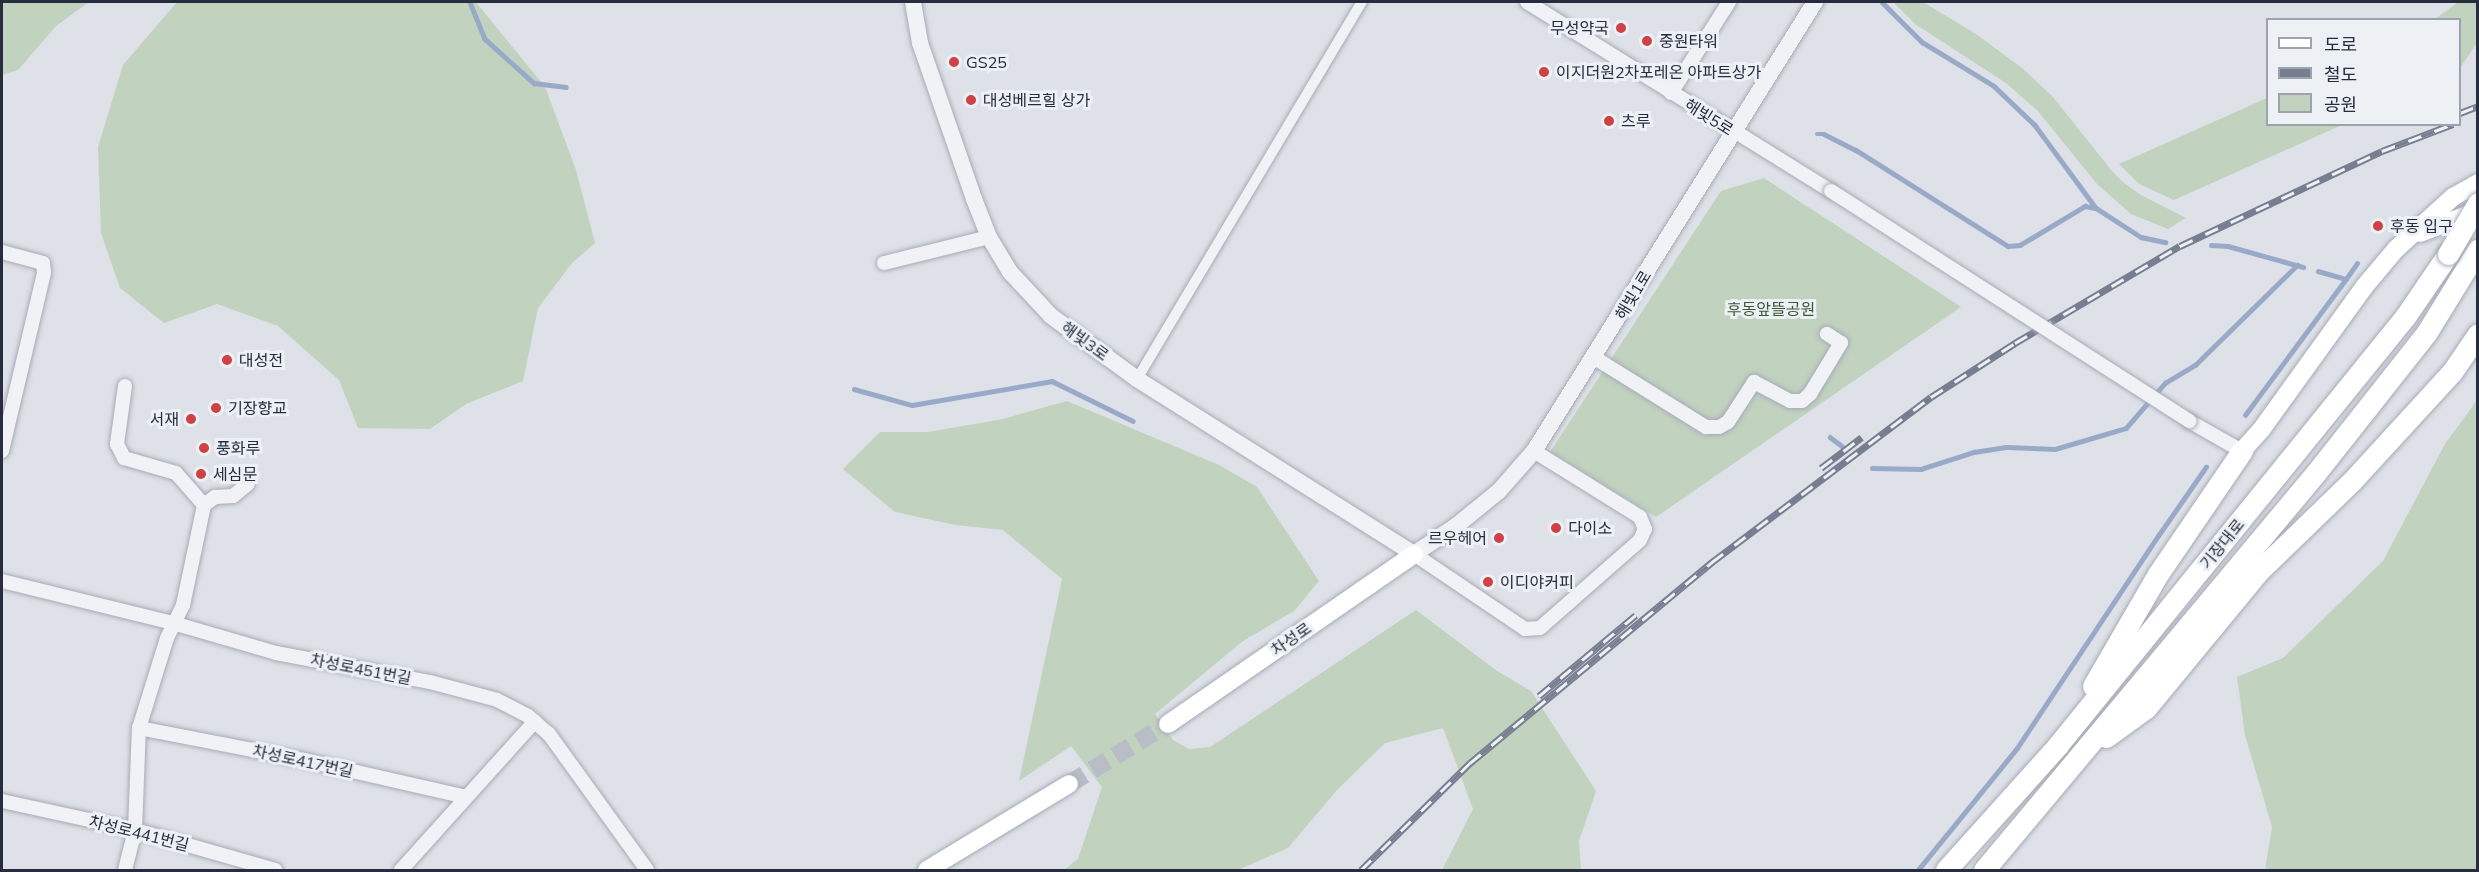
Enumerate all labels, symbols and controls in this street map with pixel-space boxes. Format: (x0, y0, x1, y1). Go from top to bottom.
place label: 무성약국 (1550, 18, 1609, 38)
legend (2266, 18, 2461, 126)
marker: 무성약국 (1614, 21, 1628, 35)
place label: 중원타워 (1659, 31, 1718, 51)
text: 도로 (2324, 33, 2357, 56)
marker: 중원타워 (1640, 34, 1654, 48)
place label: GS25 (966, 52, 1007, 72)
marker: GS25 (947, 55, 961, 69)
place label: 이지더원2차포레온 아파트상가 (1556, 62, 1761, 82)
text: 철도 (2324, 63, 2357, 86)
marker: 이지더원2차포레온 아파트상가 (1537, 65, 1551, 79)
place label: 대성베르힐 상가 (983, 90, 1090, 110)
marker: 대성베르힐 상가 (964, 93, 978, 107)
text: 공원 (2324, 93, 2357, 116)
street label: 해빛5로 (1681, 95, 1737, 139)
place label: 츠루 (1621, 111, 1650, 131)
marker: 츠루 (1602, 114, 1616, 128)
place label: 후동 입구 (2390, 216, 2453, 236)
marker: 후동 입구 (2371, 219, 2385, 233)
street label: 해빛1로 (1611, 267, 1655, 323)
park label: 후동앞뜰공원 (1727, 299, 1815, 319)
street label: 해빛3로 (1058, 317, 1112, 365)
place label: 대성전 (239, 350, 283, 370)
marker: 대성전 (220, 353, 234, 367)
place label: 기장향교 (228, 398, 287, 418)
marker: 기장향교 (209, 401, 223, 415)
place label: 서재 (150, 409, 179, 429)
marker: 서재 (184, 412, 198, 426)
place label: 풍화루 (216, 438, 260, 458)
marker: 풍화루 (197, 441, 211, 455)
place label: 세심문 (213, 464, 257, 484)
marker: 세심문 (194, 467, 208, 481)
street label: 기장대로 (2196, 515, 2248, 573)
place label: 다이소 (1568, 518, 1612, 538)
marker: 다이소 (1549, 521, 1563, 535)
place label: 르우헤어 (1428, 528, 1487, 548)
marker: 르우헤어 (1492, 531, 1506, 545)
place label: 이디야커피 (1500, 572, 1574, 592)
marker: 이디야커피 (1481, 575, 1495, 589)
street label: 차성로 (1267, 618, 1315, 660)
street label: 차성로451번길 (309, 650, 413, 688)
street label: 차성로417번길 (251, 741, 355, 781)
street label: 차성로441번길 (87, 811, 191, 855)

